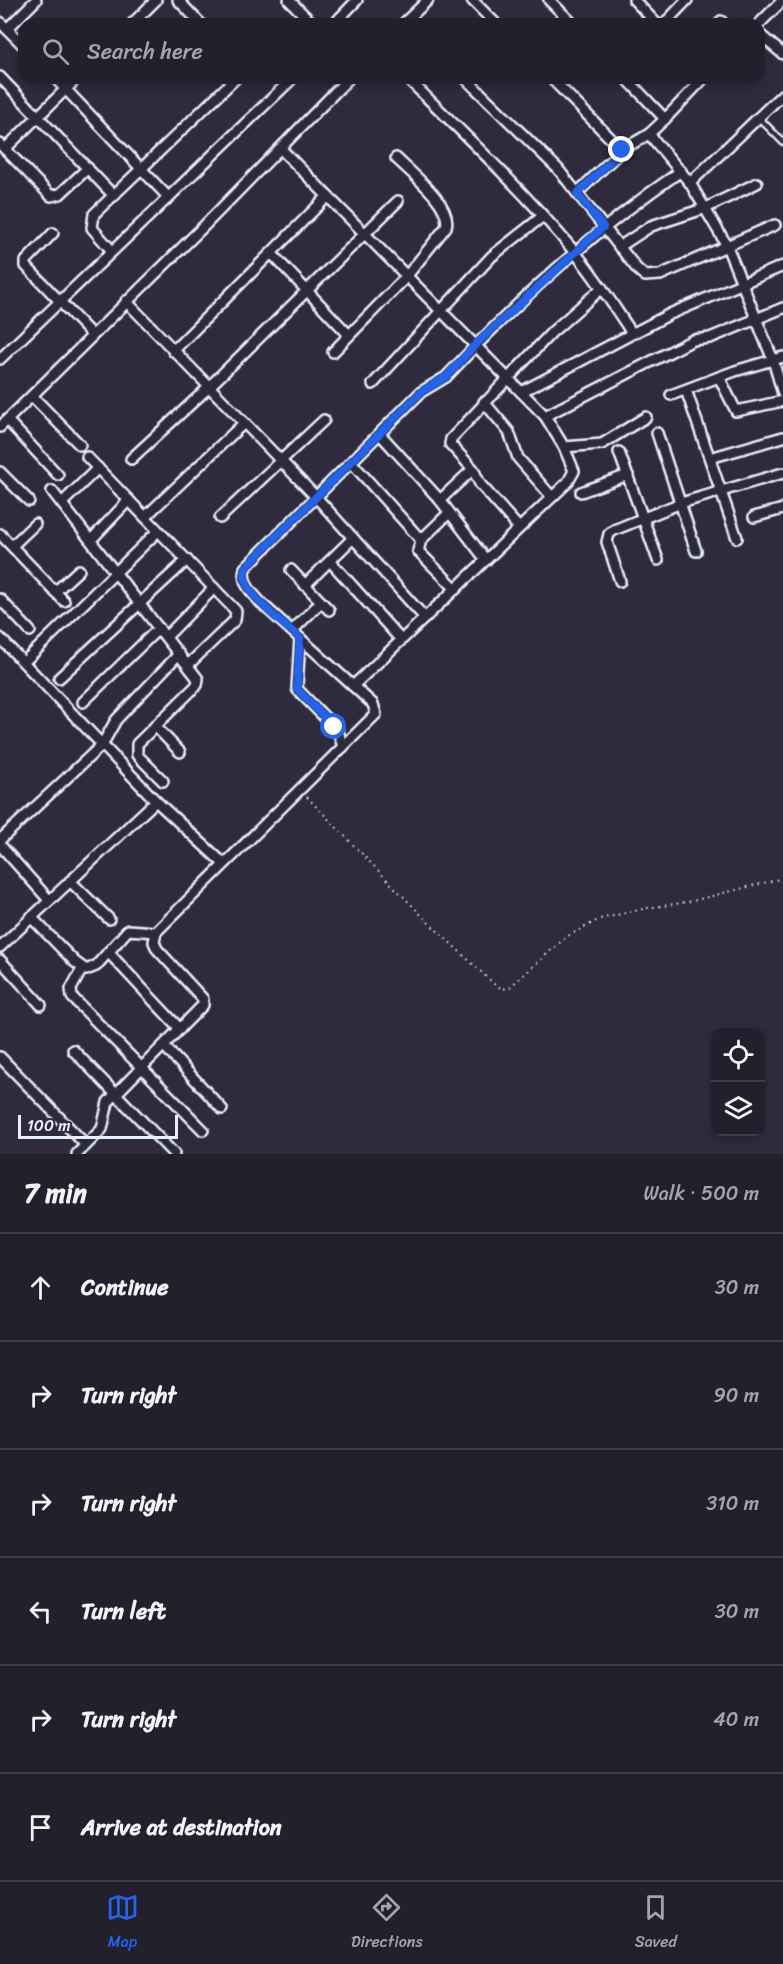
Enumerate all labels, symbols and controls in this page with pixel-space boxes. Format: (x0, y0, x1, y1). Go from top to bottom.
search box (18, 18, 765, 84)
text: Search here (87, 32, 203, 71)
icon: search (39, 35, 72, 68)
route end (608, 136, 634, 162)
route start (320, 713, 346, 739)
map controls (711, 1028, 765, 1136)
button: locate (711, 1028, 765, 1082)
button: layers (711, 1082, 765, 1136)
text: 100 m (27, 1111, 71, 1140)
scale bar (18, 1112, 178, 1140)
text: 7 min (24, 1170, 87, 1216)
text: Walk · 500 m (643, 1176, 759, 1211)
text: Continue (81, 1268, 169, 1307)
text: 30 m (715, 1270, 759, 1305)
icon: ahead (24, 1271, 57, 1304)
text: Turn right (81, 1376, 176, 1415)
text: 90 m (714, 1378, 759, 1413)
icon: right (24, 1379, 57, 1412)
text: Turn right (81, 1484, 176, 1523)
text: 310 m (706, 1486, 759, 1521)
icon: right (24, 1487, 57, 1520)
text: Turn left (81, 1592, 166, 1631)
text: 30 m (715, 1594, 759, 1629)
icon: left (24, 1595, 57, 1628)
text: Turn right (81, 1700, 176, 1739)
text: 40 m (713, 1702, 759, 1737)
icon: right (24, 1703, 57, 1736)
text: Arrive at destination (81, 1808, 282, 1847)
icon: arrive (24, 1811, 57, 1844)
tab: Map (106, 1891, 139, 1956)
tab: Directions (351, 1891, 423, 1956)
tab: Saved (635, 1891, 677, 1956)

